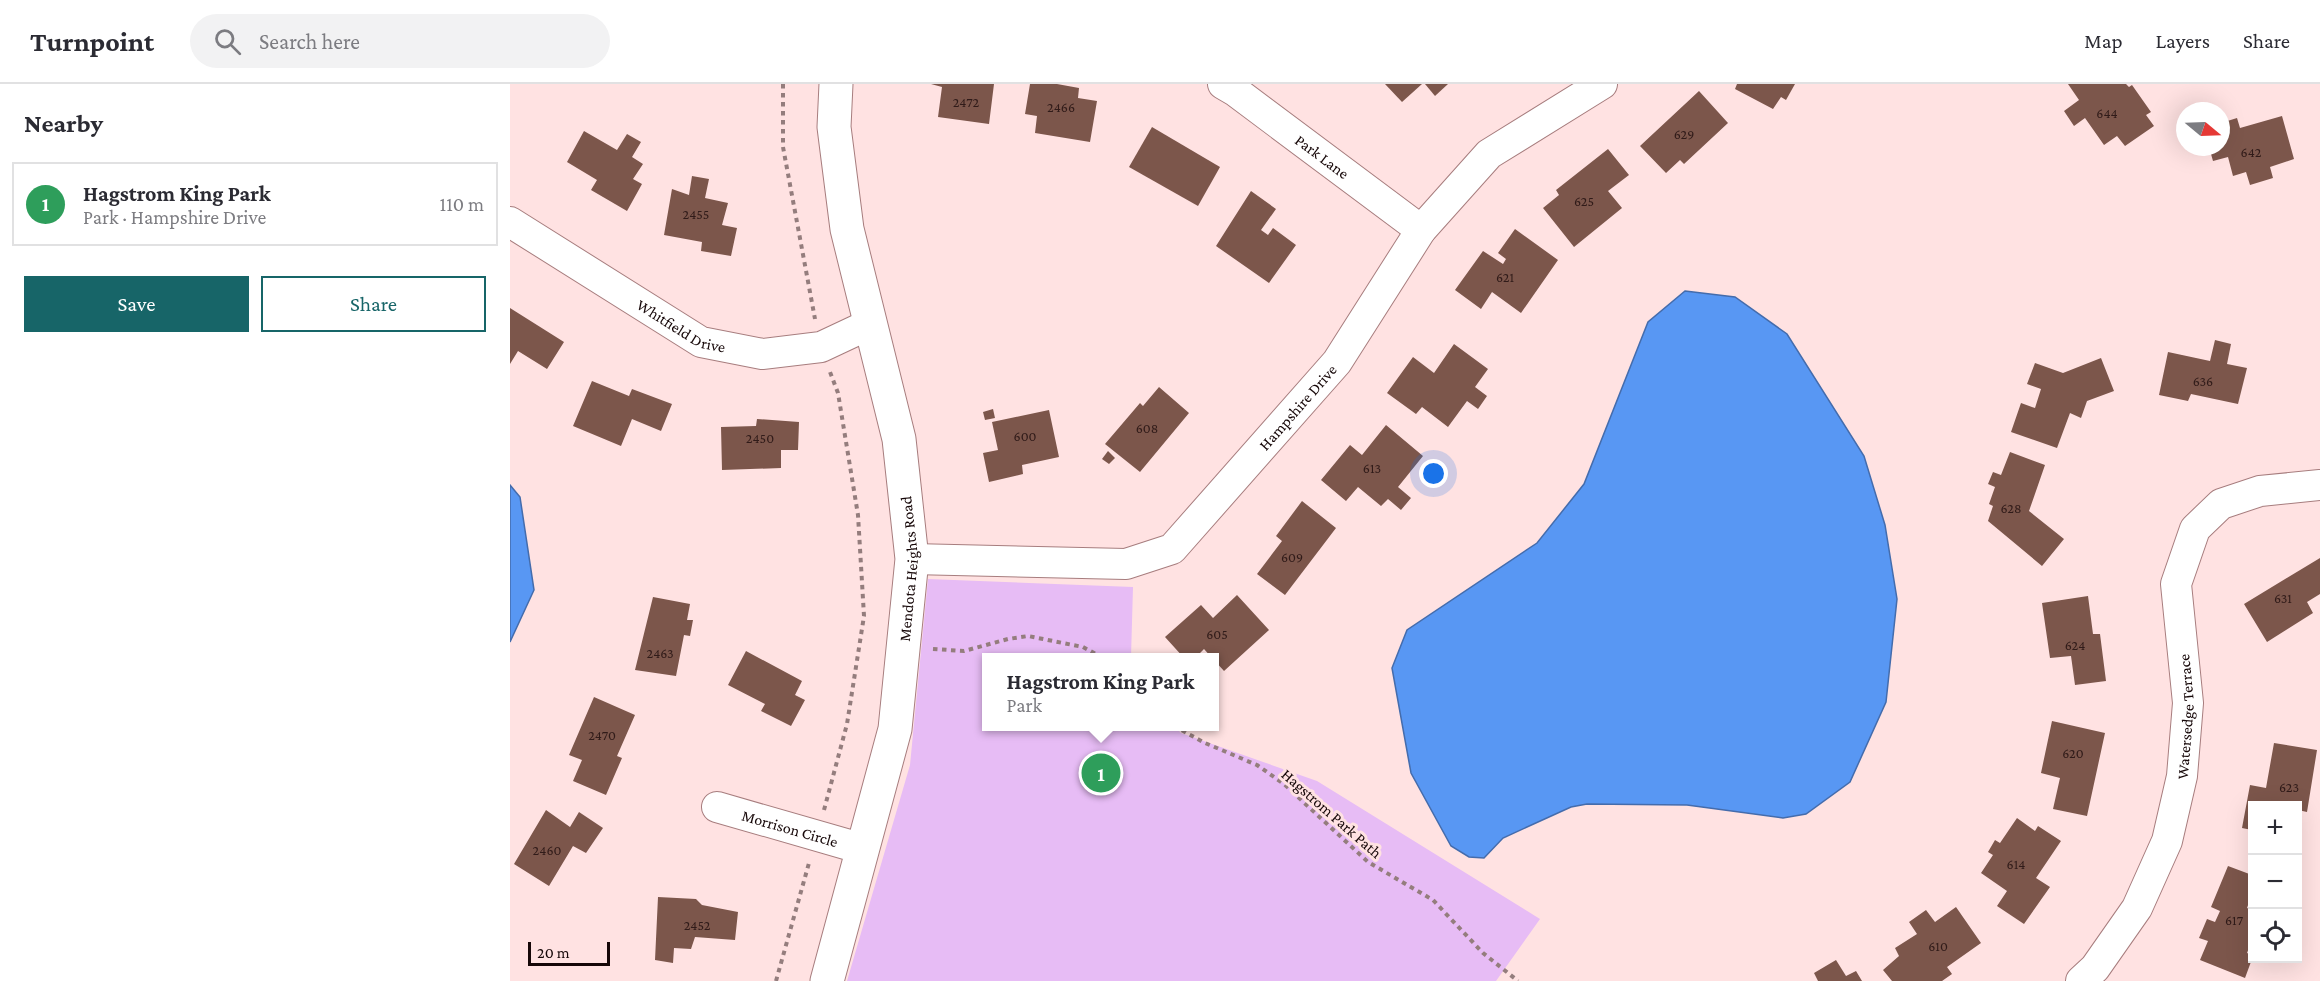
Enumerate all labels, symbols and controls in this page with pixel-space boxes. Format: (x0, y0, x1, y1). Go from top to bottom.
search box (190, 14, 610, 68)
icon: search (211, 25, 244, 58)
text: Turnpoint (30, 26, 154, 57)
text: Search here (259, 29, 360, 54)
text: Map (2084, 29, 2123, 53)
text: Layers (2156, 29, 2210, 53)
text: Share (2243, 29, 2290, 53)
house number: 2472 (953, 94, 980, 110)
house number: 2466 (1047, 99, 1075, 115)
north arrow (2176, 102, 2230, 156)
house number: 644 (2096, 105, 2118, 121)
text: Nearby (24, 109, 103, 138)
house number: 629 (1674, 126, 1694, 142)
street label: Park Lane (1292, 131, 1352, 182)
house number: 642 (2241, 144, 2262, 160)
text: Hagstrom King Park (83, 181, 271, 206)
text: 1 (42, 193, 49, 215)
text: 110 m (440, 193, 484, 215)
house number: 625 (1574, 193, 1594, 209)
text: Park · Hampshire Drive (83, 206, 266, 228)
house number: 2455 (683, 206, 709, 222)
house number: 621 (1496, 269, 1514, 285)
button: Save (24, 276, 249, 332)
button: Share (261, 276, 486, 332)
street label: Whitfield Drive (634, 296, 727, 356)
street label: Hampshire Drive (1256, 361, 1340, 453)
house number: 636 (2193, 373, 2213, 389)
house number: 608 (1136, 420, 1158, 436)
house number: 600 (1014, 428, 1037, 444)
house number: 2450 (746, 430, 774, 446)
your location (1419, 459, 1448, 488)
house number: 613 (1363, 460, 1381, 476)
street label: Mendota Heights Road (896, 495, 922, 642)
house number: 628 (2000, 500, 2022, 516)
house number: 609 (1281, 549, 1303, 565)
house number: 631 (2274, 590, 2292, 606)
house number: 605 (1206, 626, 1228, 642)
house number: 624 (2065, 637, 2085, 653)
house number: 2463 (646, 645, 674, 661)
popup (982, 653, 1219, 731)
street label: Watersedge Terrace (2174, 653, 2197, 780)
text: Hagstrom King Park (1007, 669, 1194, 694)
text: Park (1007, 694, 1042, 716)
house number: 2470 (588, 727, 616, 743)
house number: 620 (2062, 745, 2084, 761)
pin: 1 (1082, 750, 1120, 796)
street label: Hagstrom Park Path (1278, 765, 1385, 862)
house number: 623 (2279, 779, 2299, 795)
map controls (2248, 801, 2302, 963)
button: + (2248, 801, 2302, 855)
street label: Morrison Circle (740, 807, 840, 850)
house number: 2460 (533, 842, 562, 858)
button: − (2248, 855, 2302, 909)
house number: 614 (2007, 856, 2025, 872)
button: locate (2248, 909, 2302, 963)
house number: 617 (2225, 912, 2244, 928)
house number: 2452 (684, 917, 711, 933)
house number: 610 (1928, 938, 1948, 954)
scale bar (528, 939, 610, 966)
text: 20 m (537, 944, 570, 961)

